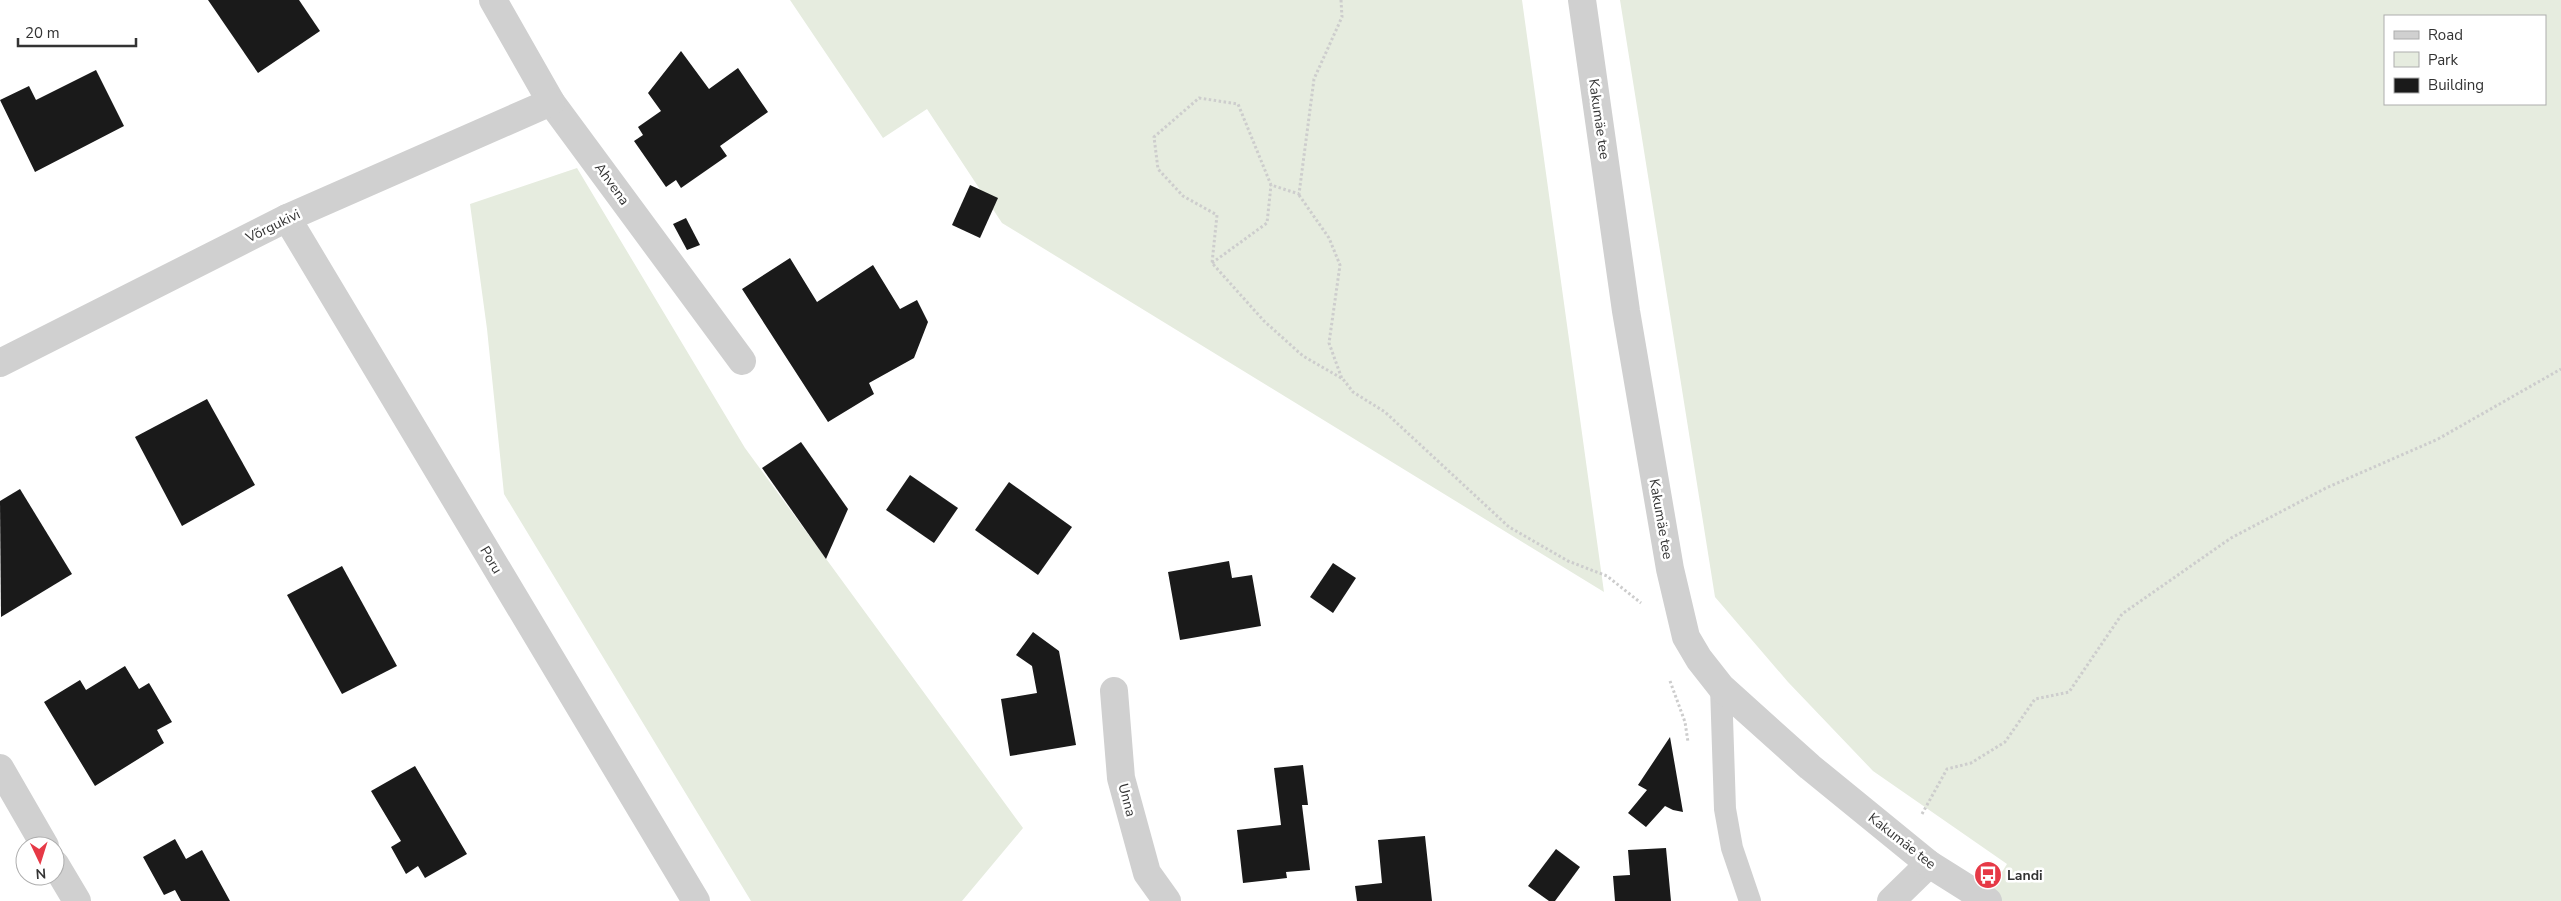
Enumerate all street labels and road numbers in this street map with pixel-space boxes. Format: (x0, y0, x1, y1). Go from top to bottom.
street label: Kakumäe tee (1584, 77, 1614, 161)
street label: Ahvena (590, 159, 634, 209)
street label: Võrgukivi (242, 205, 303, 248)
street label: Kakumäe tee (1645, 477, 1677, 561)
street label: Poru (475, 543, 507, 577)
street label: Unna (1113, 781, 1141, 819)
street label: Kakumäe tee (1864, 809, 1940, 873)

